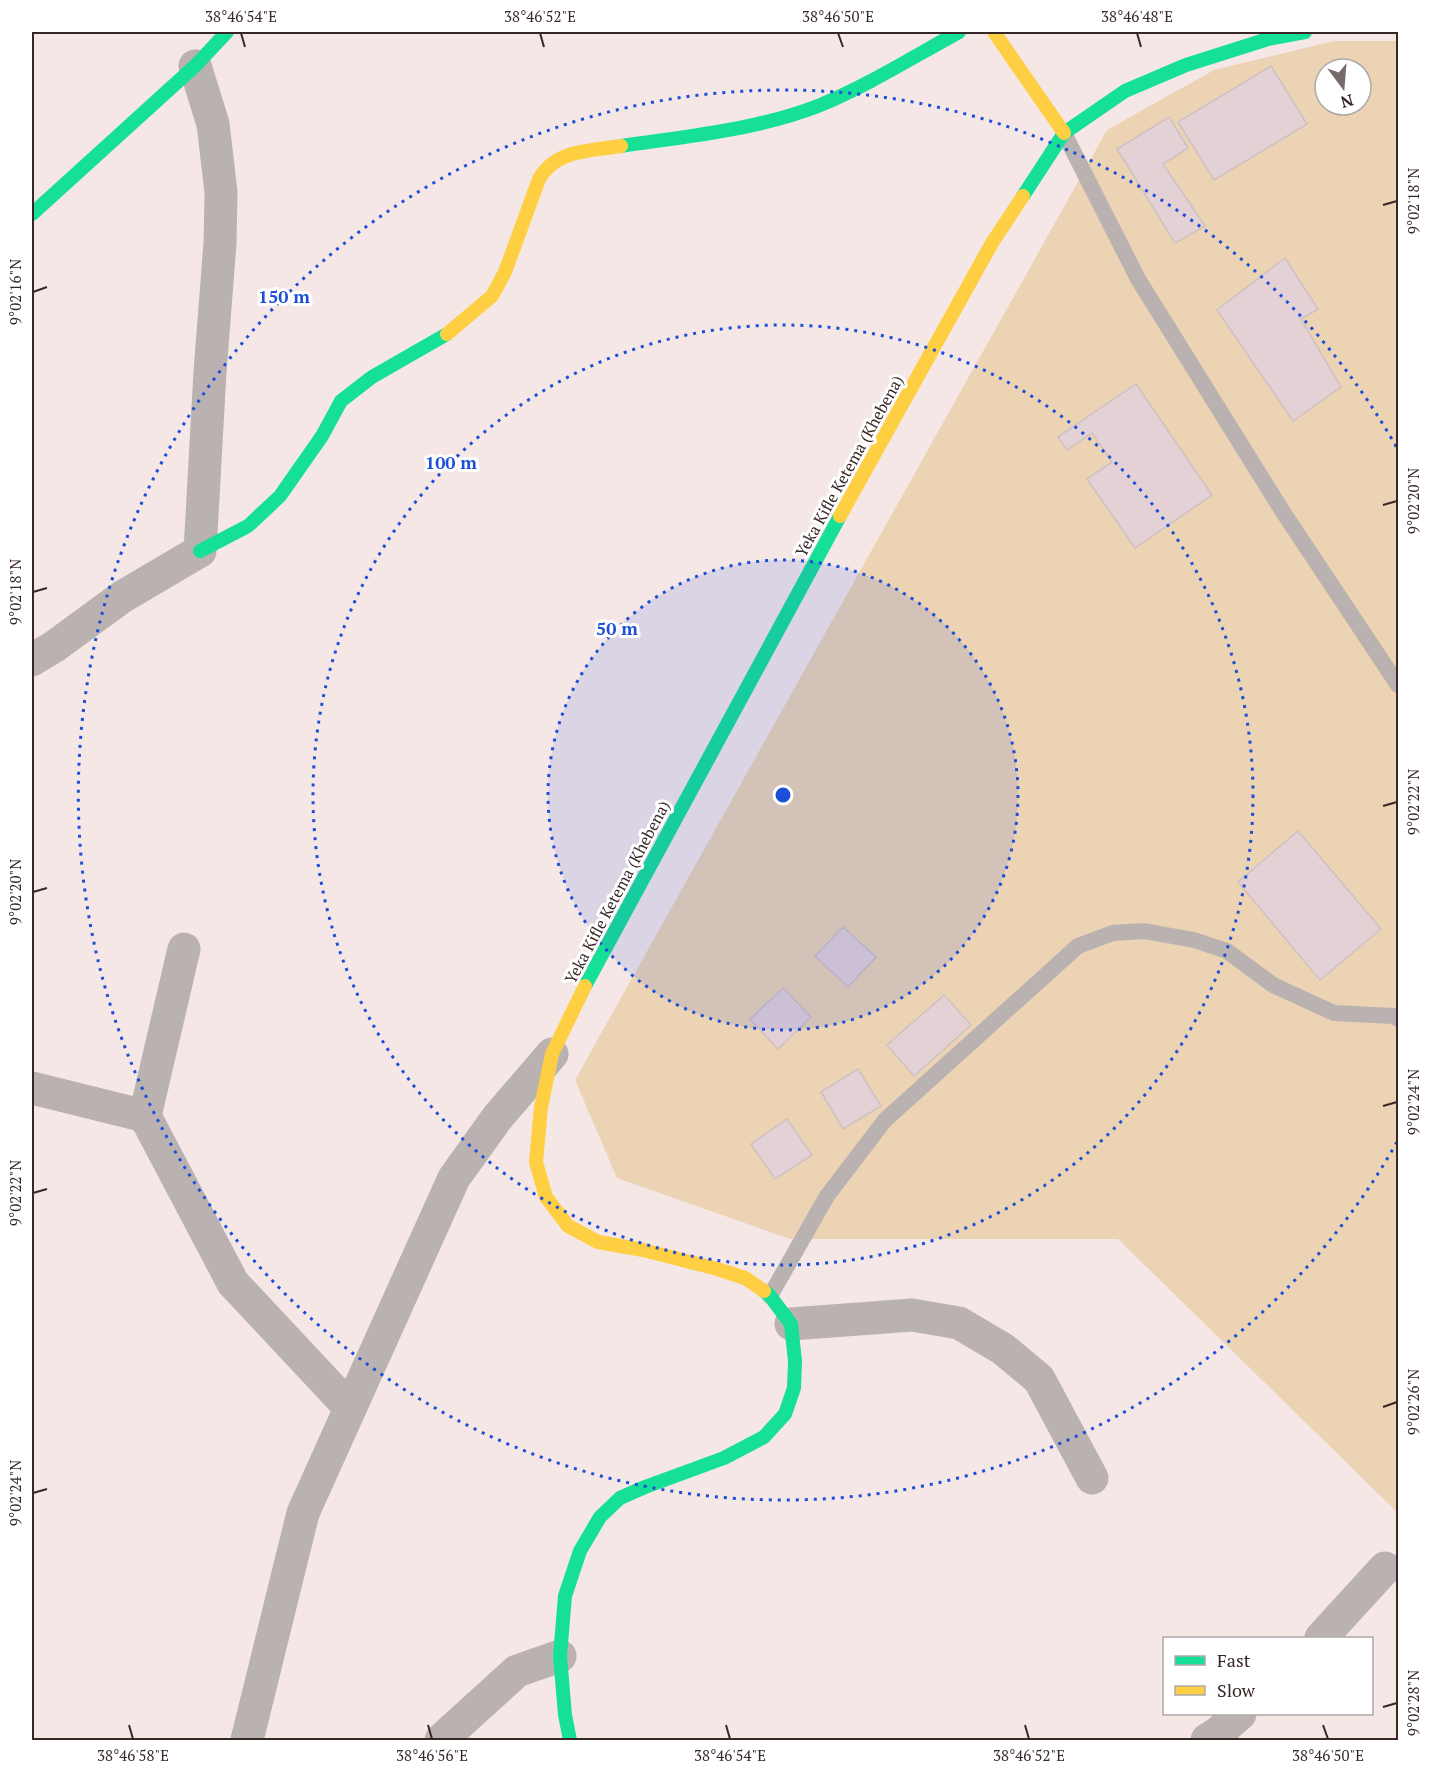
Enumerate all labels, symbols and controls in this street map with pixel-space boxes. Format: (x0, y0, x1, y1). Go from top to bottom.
text: 38°46'54"E (205, 6, 277, 26)
text: 38°46'52"E (504, 6, 576, 26)
text: 38°46'50"E (802, 6, 874, 26)
text: 38°46'48"E (1101, 6, 1173, 26)
north arrow (1313, 57, 1373, 117)
text: N (1338, 89, 1356, 114)
text: 9°02'18"N (1403, 168, 1423, 234)
text: 9°02'16"N (5, 259, 25, 325)
text: 150 m (258, 284, 310, 308)
street label: Yeka Kifle Ketema (Khebena) (790, 371, 908, 561)
text: 100 m (425, 450, 477, 474)
text: 9°02'20"N (1403, 468, 1423, 534)
text: 9°02'18"N (5, 559, 25, 625)
text: 50 m (596, 616, 638, 640)
text: 9°02'22"N (1403, 769, 1423, 835)
centre of rings (773, 785, 793, 805)
street label: Yeka Kifle Ketema (Khebena) (559, 797, 675, 987)
text: 9°02'20"N (5, 859, 25, 925)
text: 9°02'24"N (1403, 1069, 1423, 1135)
text: 9°02'22"N (5, 1160, 25, 1226)
text: 9°02'26"N (1403, 1369, 1423, 1435)
text: 9°02'24"N (5, 1460, 25, 1526)
legend (1163, 1637, 1373, 1715)
text: Fast (1217, 1648, 1251, 1672)
text: 9°02'28"N (1403, 1670, 1423, 1736)
text: Slow (1217, 1678, 1256, 1702)
text: 38°46'58"E (97, 1745, 169, 1765)
text: 38°46'56"E (396, 1745, 468, 1765)
text: 38°46'54"E (694, 1745, 766, 1765)
text: 38°46'52"E (993, 1745, 1065, 1765)
text: 38°46'50"E (1292, 1745, 1364, 1765)

